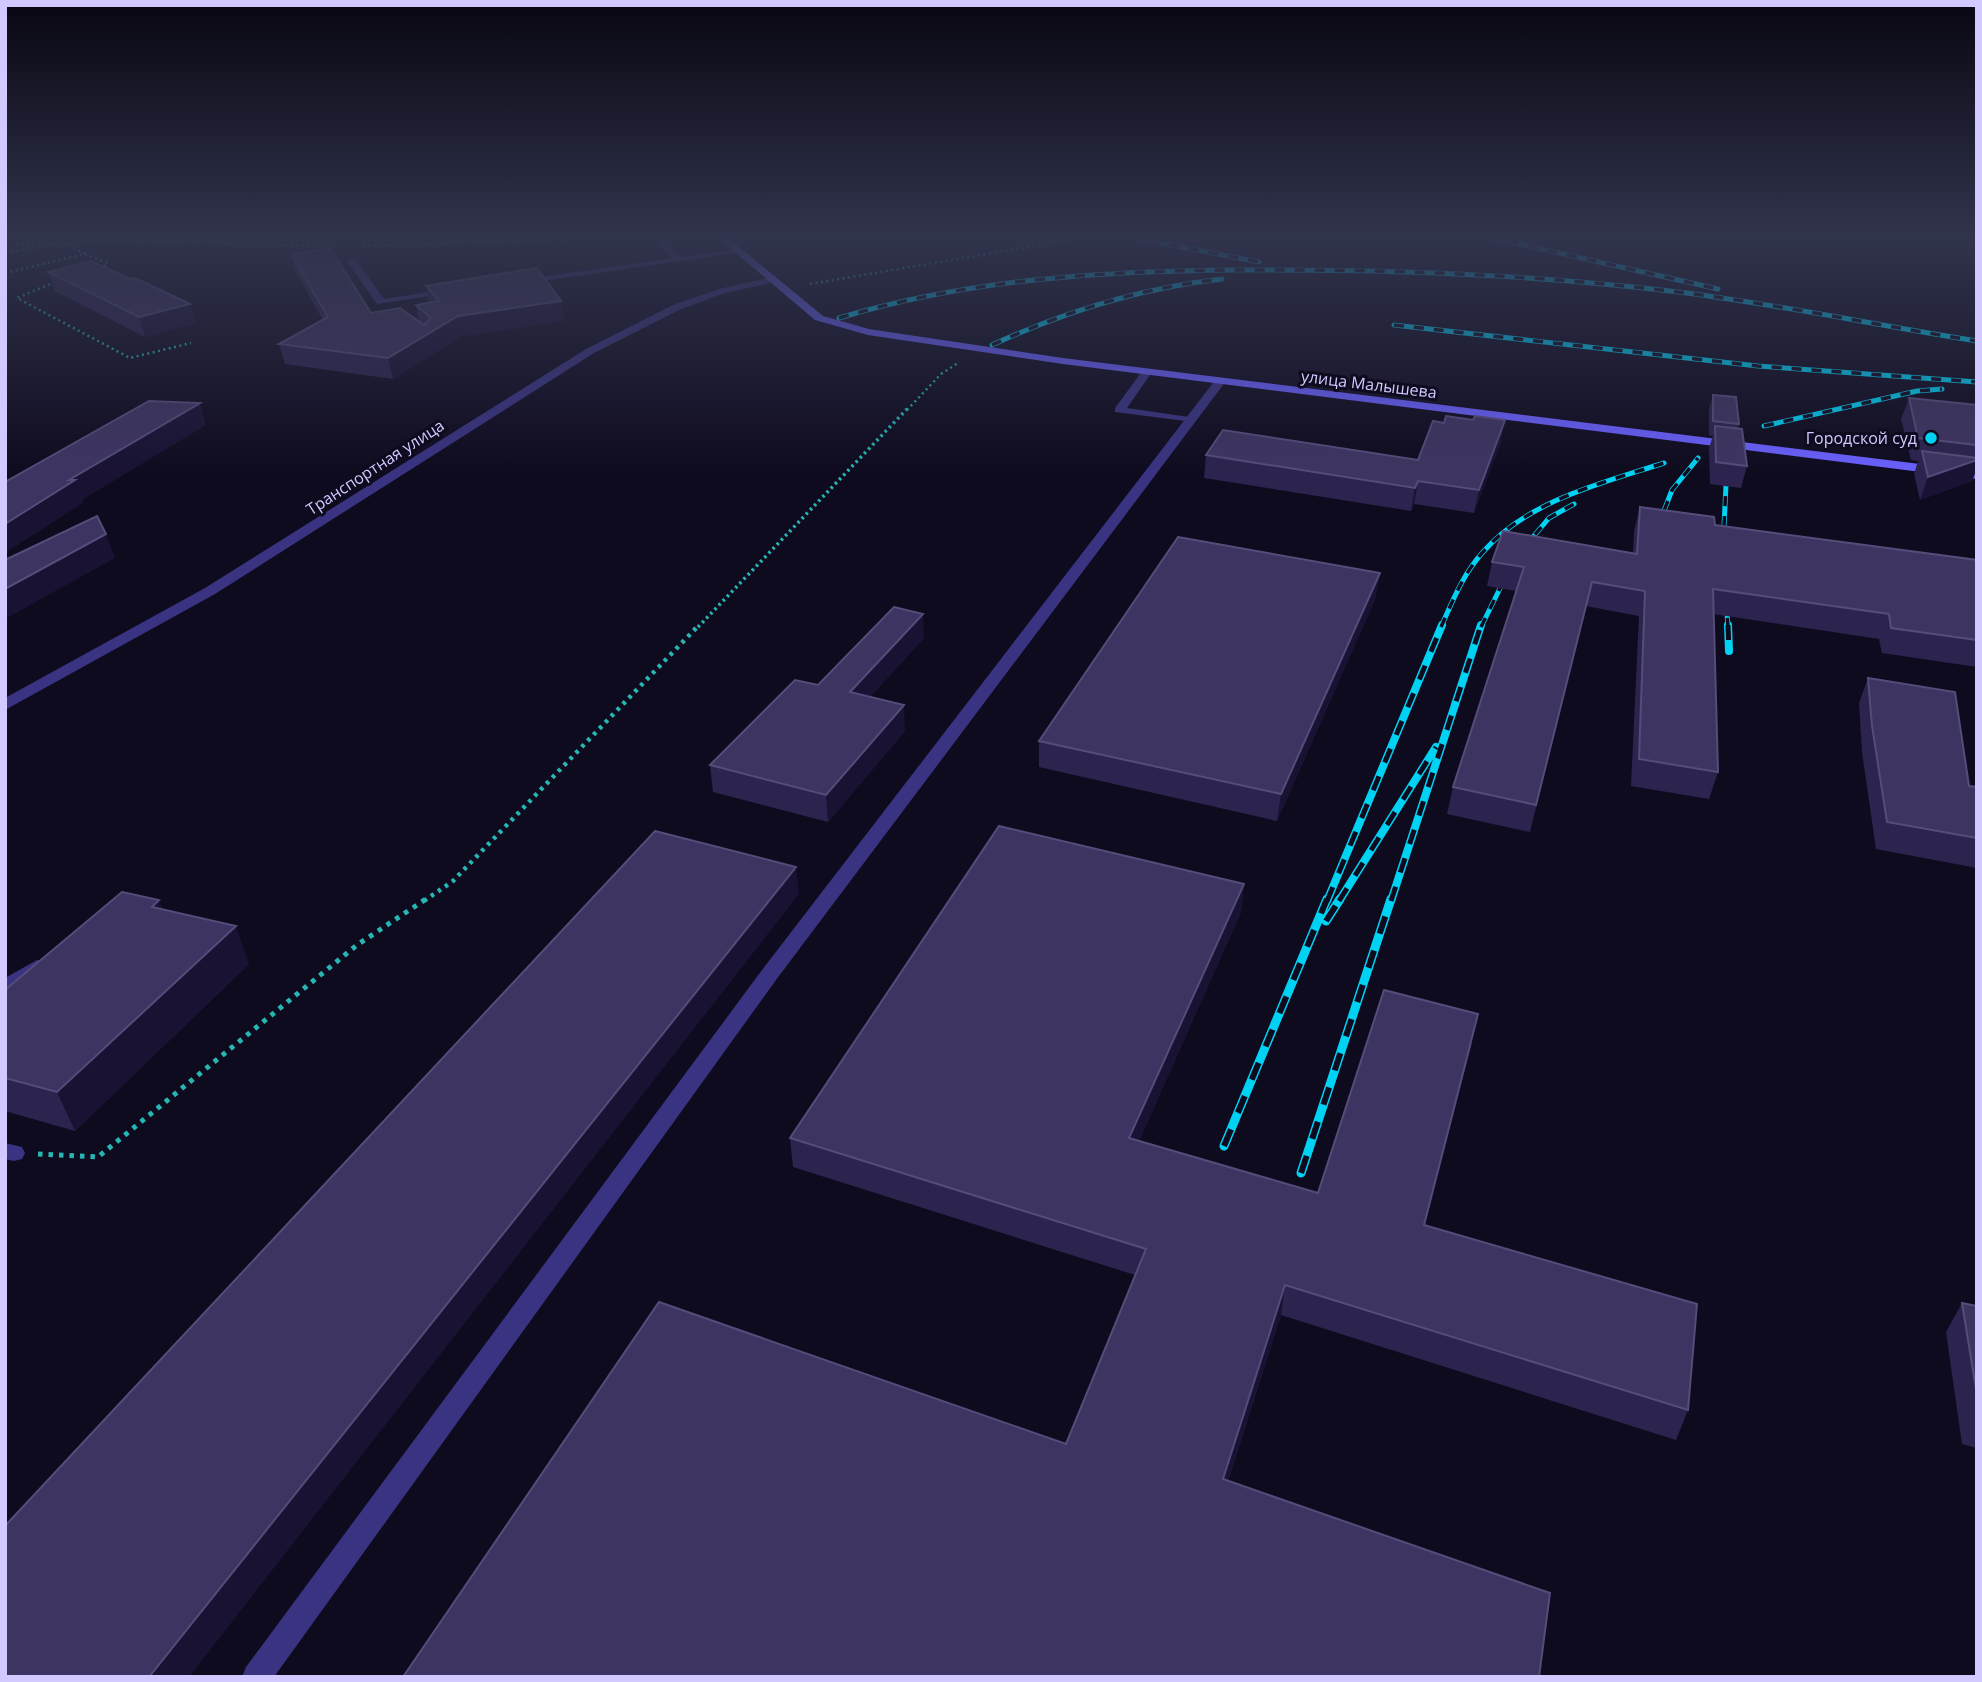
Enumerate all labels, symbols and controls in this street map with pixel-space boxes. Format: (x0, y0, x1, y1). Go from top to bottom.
street label: улица Малышева (1300, 365, 1438, 403)
street label: Транспортная улица (302, 414, 448, 520)
place label: Городской суд (1806, 427, 1917, 449)
marker: Городской суд (1923, 430, 1939, 446)

